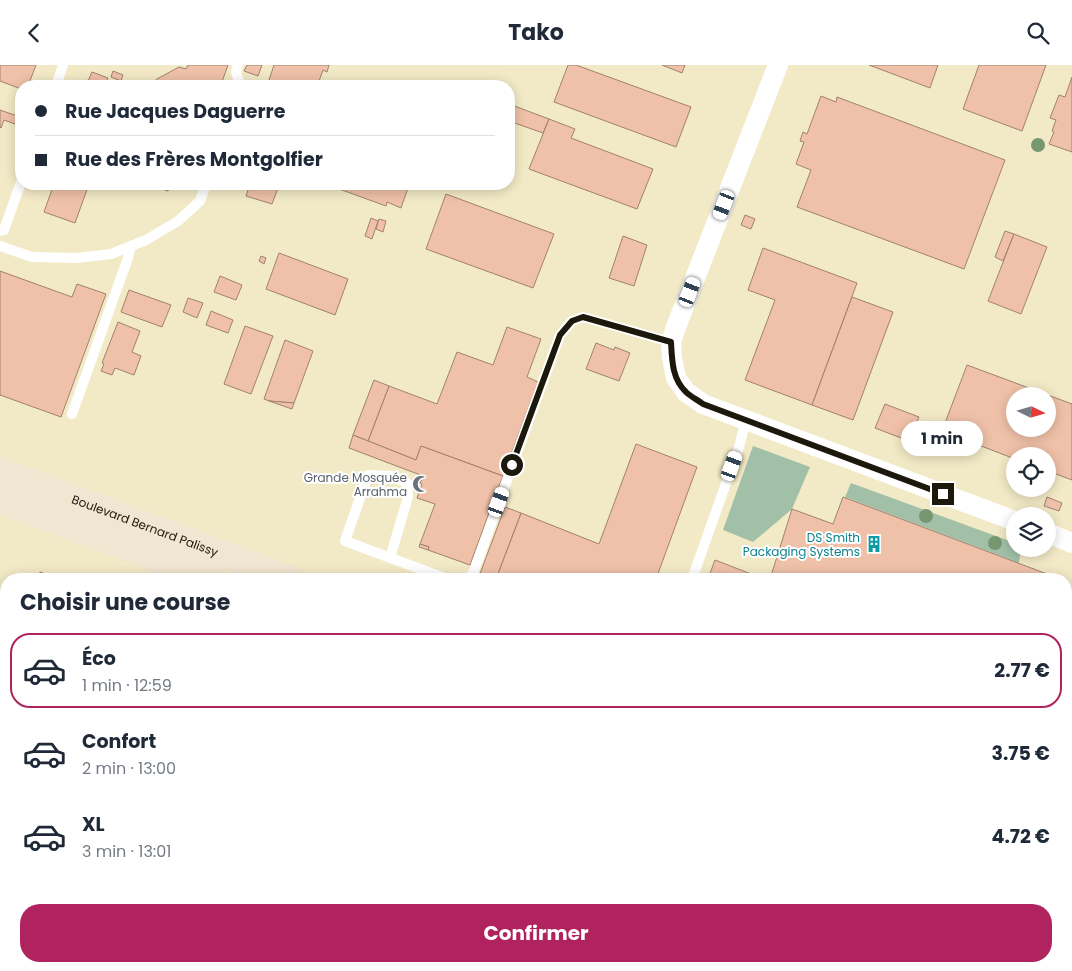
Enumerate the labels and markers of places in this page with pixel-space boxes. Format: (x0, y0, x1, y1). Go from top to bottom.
place label: Grande Mosquée Arrahma (304, 469, 407, 500)
mosque icon: Grande Mosquée Arrahma (411, 474, 431, 494)
place label: DS Smith Packaging Systems (743, 529, 860, 560)
building icon: DS Smith Packaging Systems (864, 534, 884, 554)

